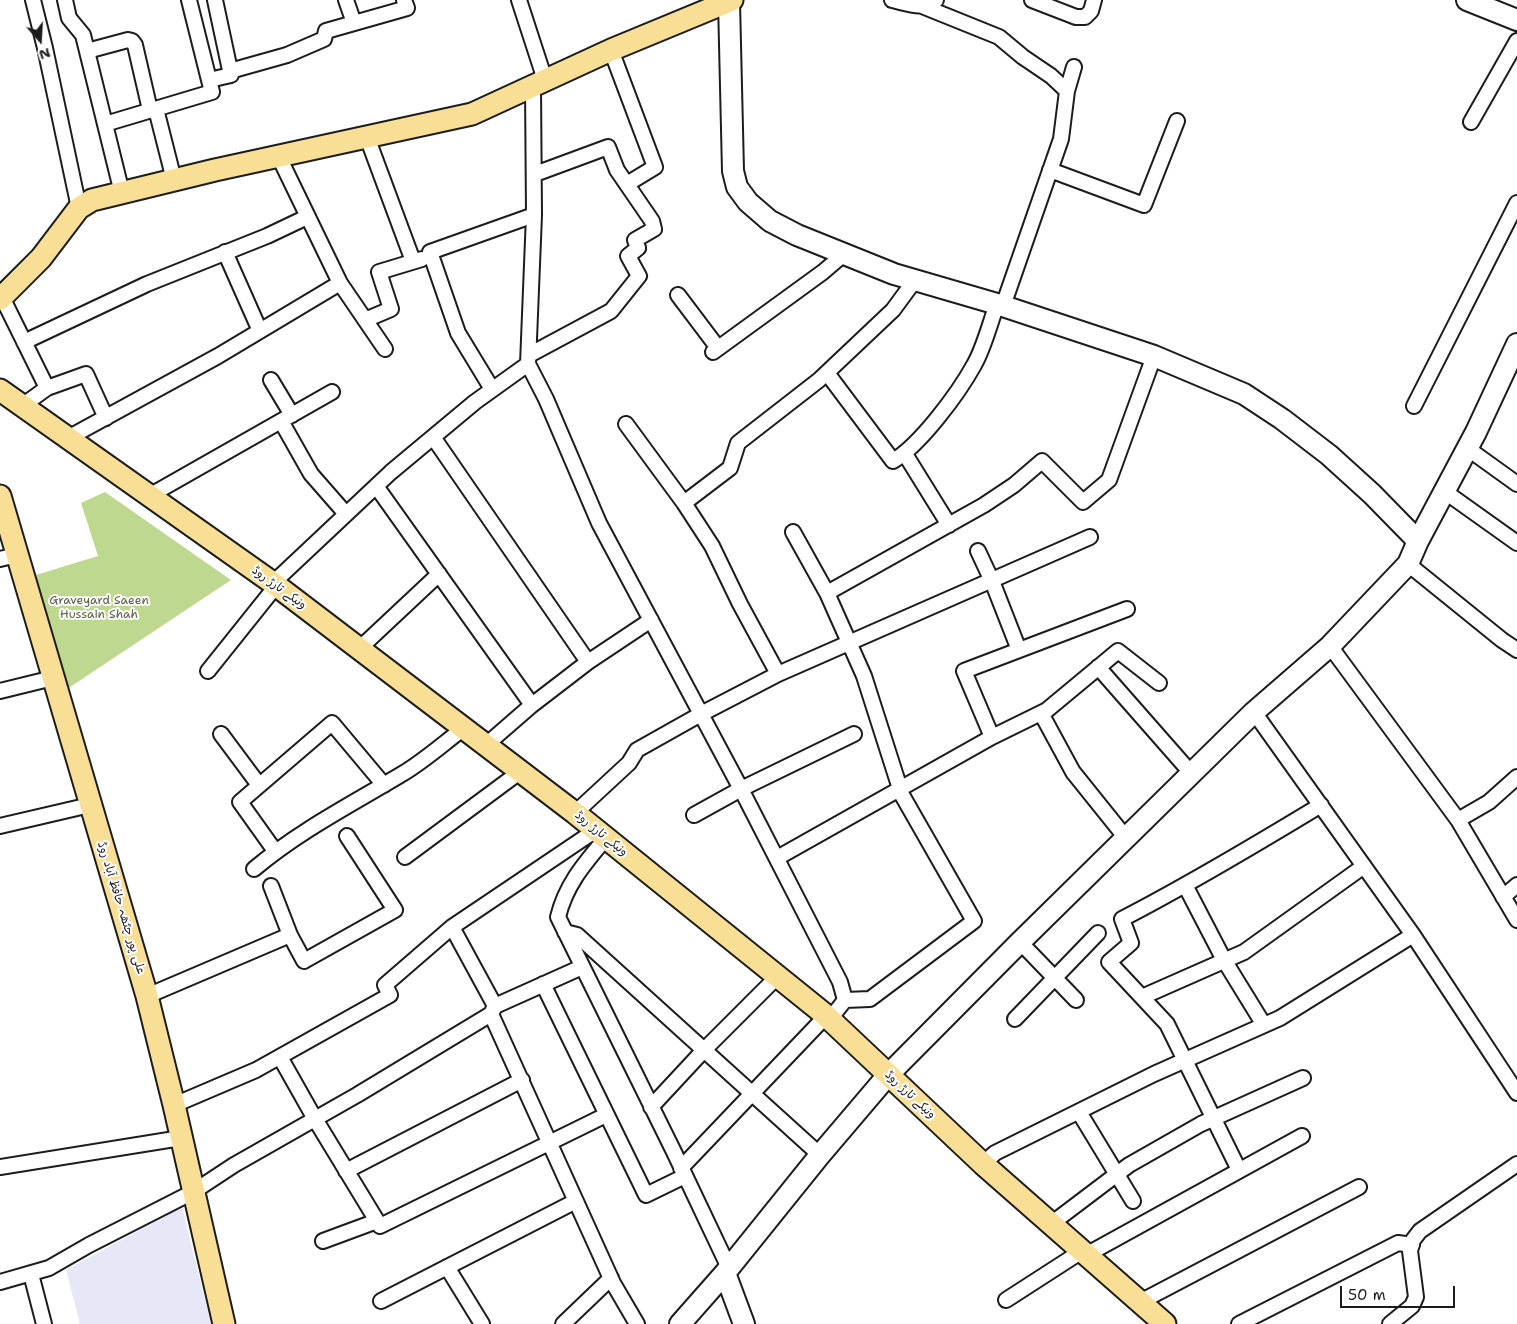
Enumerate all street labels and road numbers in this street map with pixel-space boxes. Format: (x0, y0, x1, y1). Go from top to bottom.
street label: ونیکے تارڑ روڈ (249, 563, 309, 613)
street label: ونیکے تارڑ روڈ (572, 808, 630, 860)
street label: علی پور چٹھہ حافظ آباد روڈ (94, 840, 148, 976)
street label: ونیکے تارڑ روڈ (882, 1068, 938, 1122)

